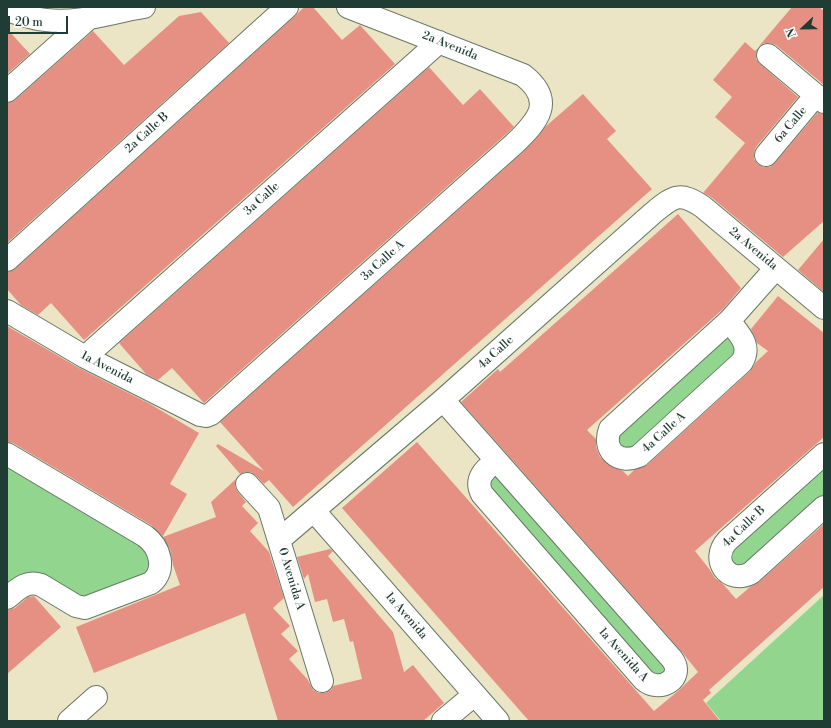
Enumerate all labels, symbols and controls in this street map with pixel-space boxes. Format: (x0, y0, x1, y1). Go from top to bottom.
scale bar (10, 8, 70, 34)
north arrow (783, 8, 823, 48)
text: 20 m (15, 15, 43, 30)
text: N (784, 26, 800, 39)
street label: 2a Avenida (420, 28, 480, 64)
street label: 6a Calle (772, 104, 810, 146)
street label: 2a Calle B (122, 110, 172, 156)
street label: 3a Calle (241, 179, 283, 219)
street label: 2a Avenida (726, 225, 780, 273)
street label: 3a Calle A (358, 238, 408, 284)
street label: 4a Calle (475, 333, 517, 373)
street label: 1a Avenida (78, 349, 136, 387)
street label: 4a Calle A (639, 410, 689, 456)
street label: 4a Calle B (720, 503, 768, 551)
street label: 0 Avenida A (275, 546, 307, 612)
street label: 1a Avenida (382, 590, 430, 642)
street label: 1a Avenida A (595, 625, 651, 685)

